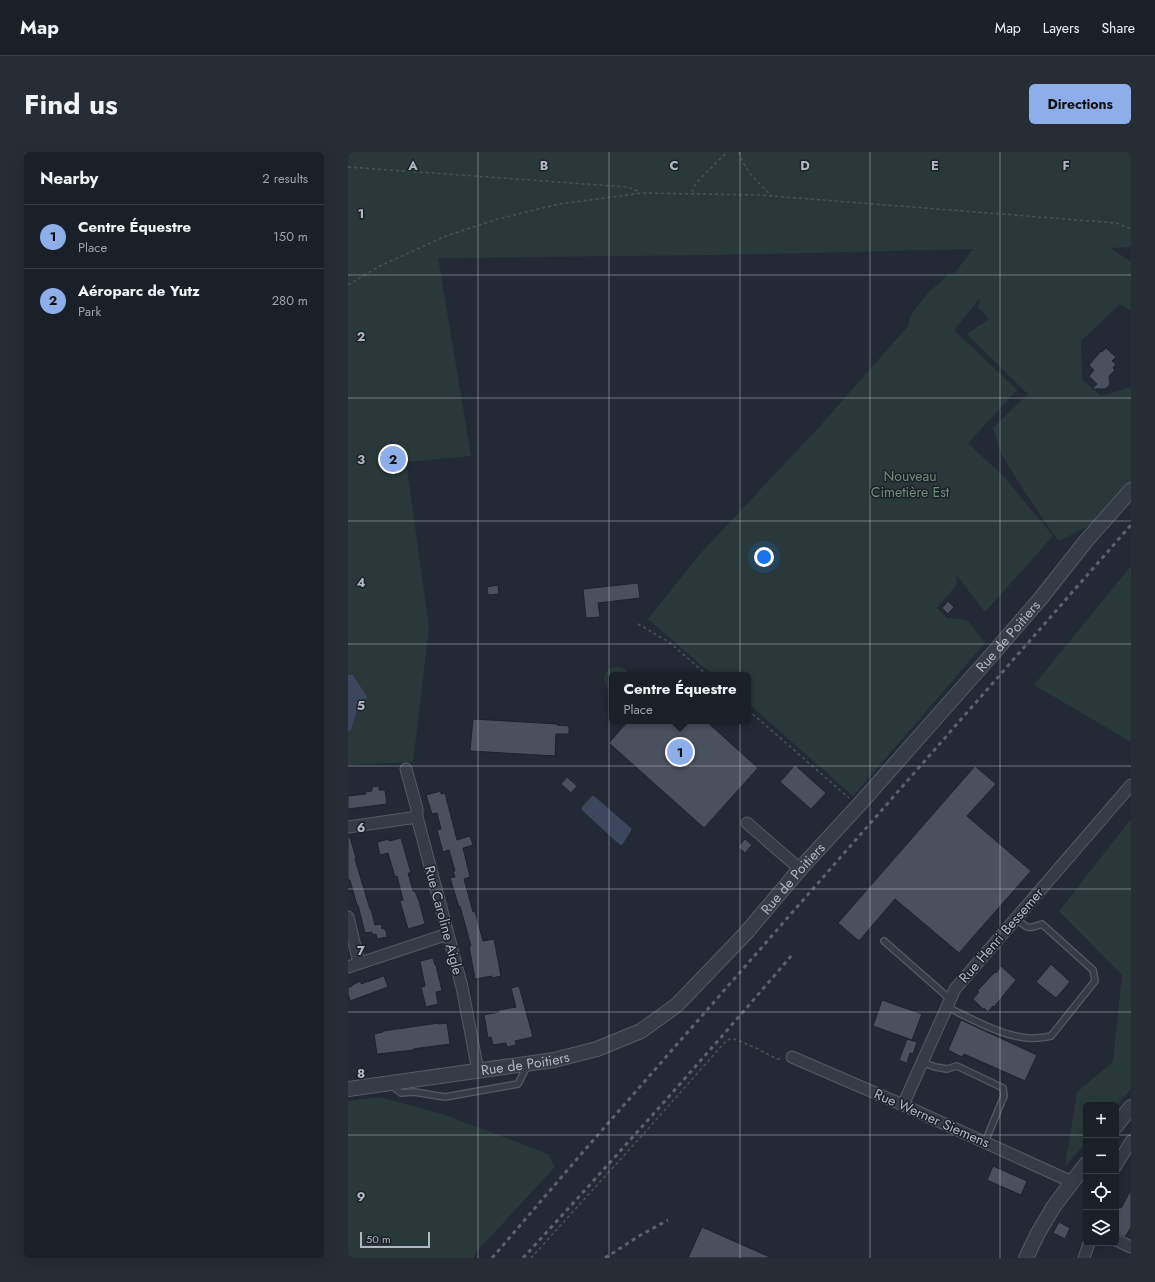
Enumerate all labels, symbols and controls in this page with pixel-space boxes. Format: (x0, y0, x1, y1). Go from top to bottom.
text: Map (20, 14, 59, 41)
text: Map (995, 18, 1021, 38)
text: Layers (1043, 18, 1079, 38)
text: Share (1101, 18, 1135, 38)
text: Find us (24, 84, 118, 125)
button: Directions (1029, 84, 1131, 124)
text: A (407, 156, 418, 175)
text: B (540, 156, 549, 175)
text: C (669, 156, 679, 175)
text: D (800, 156, 810, 175)
text: E (931, 156, 939, 175)
text: F (1062, 156, 1070, 175)
text: Nearby (40, 166, 98, 190)
text: 2 results (262, 169, 308, 188)
text: 1 (358, 204, 364, 223)
text: Centre Équestre (78, 216, 191, 238)
text: 1 (50, 227, 56, 246)
text: 150 m (273, 227, 308, 246)
text: Place (78, 238, 107, 257)
text: Aéroparc de Yutz (78, 280, 200, 302)
text: 2 (49, 291, 57, 310)
text: 280 m (272, 291, 308, 310)
text: Park (78, 302, 101, 321)
text: 2 (357, 327, 365, 346)
pin: 2 (380, 444, 406, 474)
text: 3 (357, 450, 365, 469)
park label: Nouveau Cimetière Est (871, 466, 950, 502)
your location (754, 547, 774, 567)
text: 4 (356, 573, 366, 592)
street label: Rue de Poitiers (971, 596, 1045, 676)
popup (609, 672, 751, 724)
text: Centre Équestre (623, 678, 737, 700)
text: 5 (357, 696, 365, 715)
text: Place (623, 700, 653, 719)
pin: 1 (667, 737, 693, 767)
text: 6 (357, 818, 366, 837)
street label: Rue de Poitiers (756, 838, 830, 919)
street label: Rue Caroline Aigle (420, 863, 468, 977)
street label: Rue Henri Bessemer (954, 883, 1048, 987)
text: 7 (357, 941, 365, 960)
street label: Rue de Poitiers (480, 1046, 572, 1080)
text: 8 (357, 1064, 365, 1083)
street label: Rue Werner Siemens (871, 1084, 993, 1153)
map controls (1083, 1102, 1119, 1246)
button: + (1083, 1102, 1119, 1138)
button: − (1083, 1138, 1119, 1174)
button: locate (1083, 1174, 1119, 1210)
text: 9 (357, 1187, 366, 1206)
button: layers (1083, 1210, 1119, 1246)
scale bar (360, 1230, 430, 1249)
text: 50 m (366, 1231, 391, 1247)

